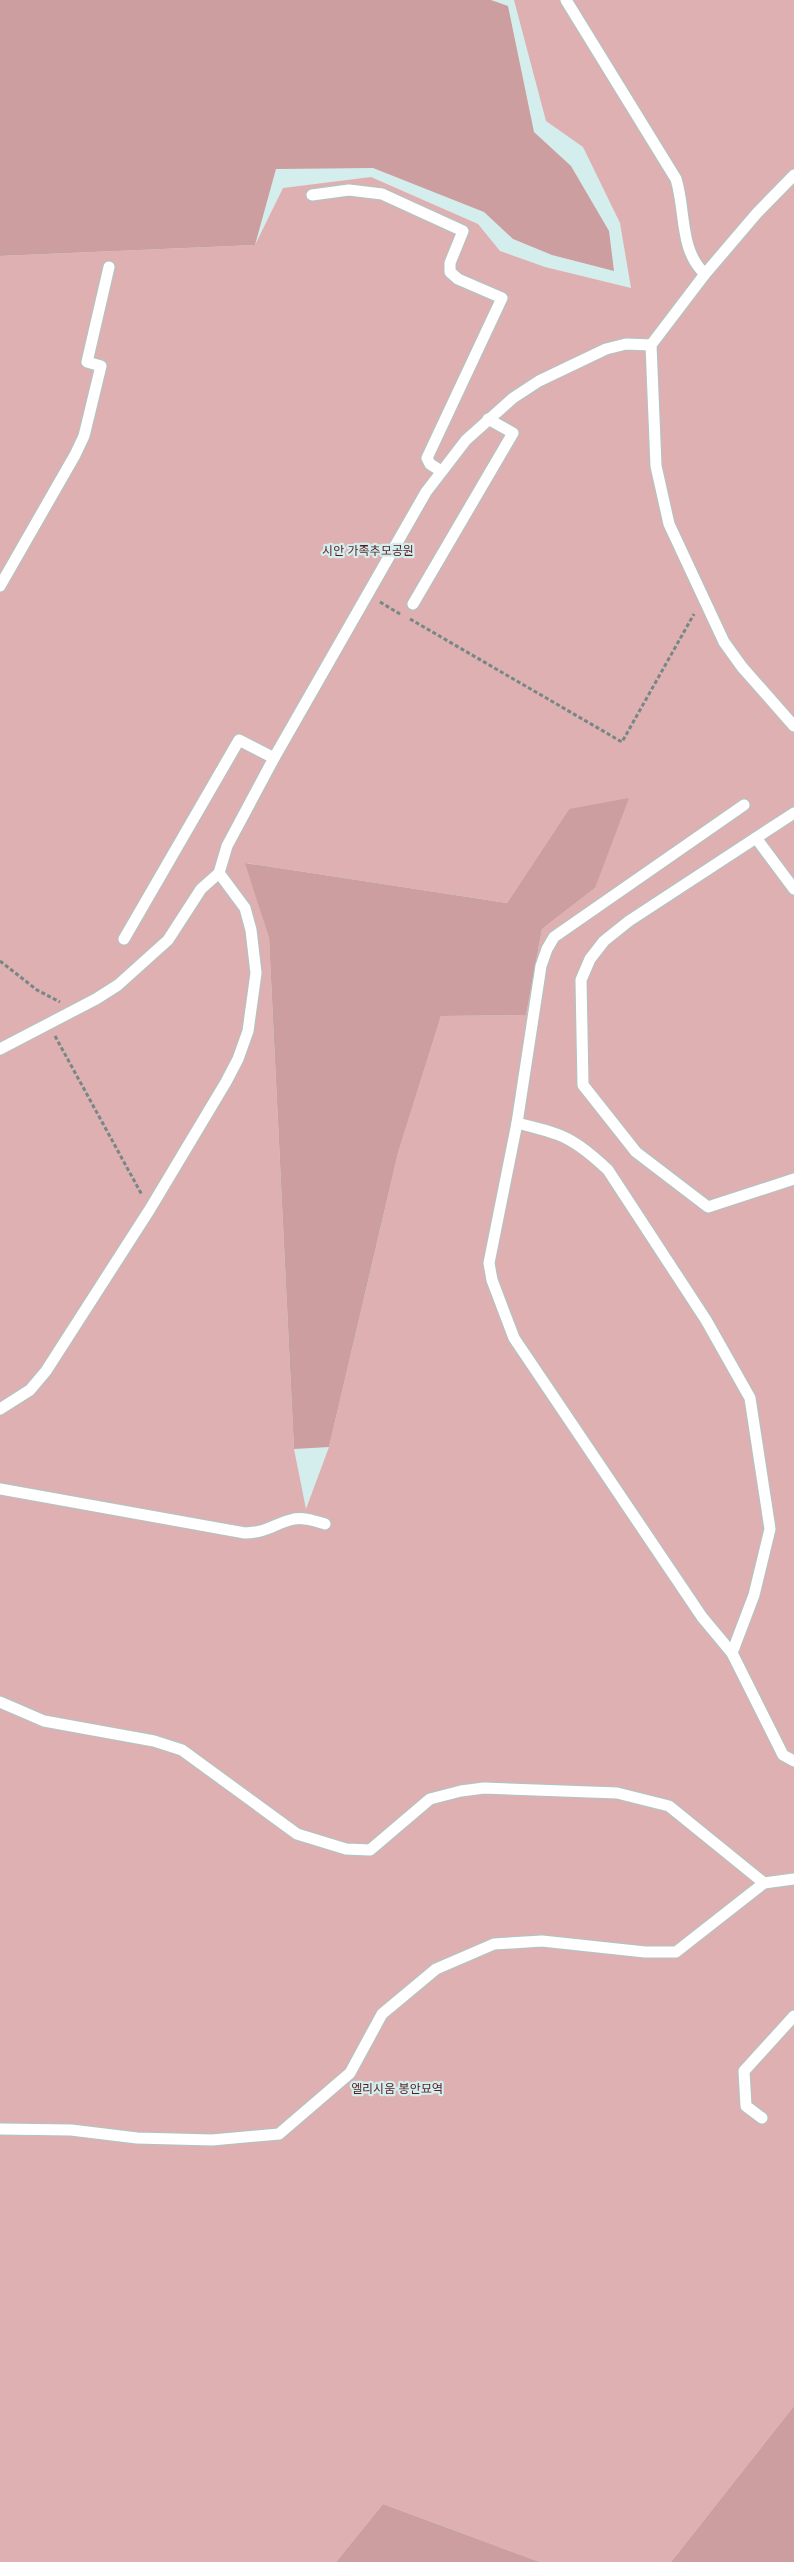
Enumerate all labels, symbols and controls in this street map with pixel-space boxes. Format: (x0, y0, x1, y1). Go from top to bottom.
park label: 시안 가족추모공원 (322, 543, 414, 558)
park label: 엘리시움 봉안묘역 (351, 2081, 443, 2096)

